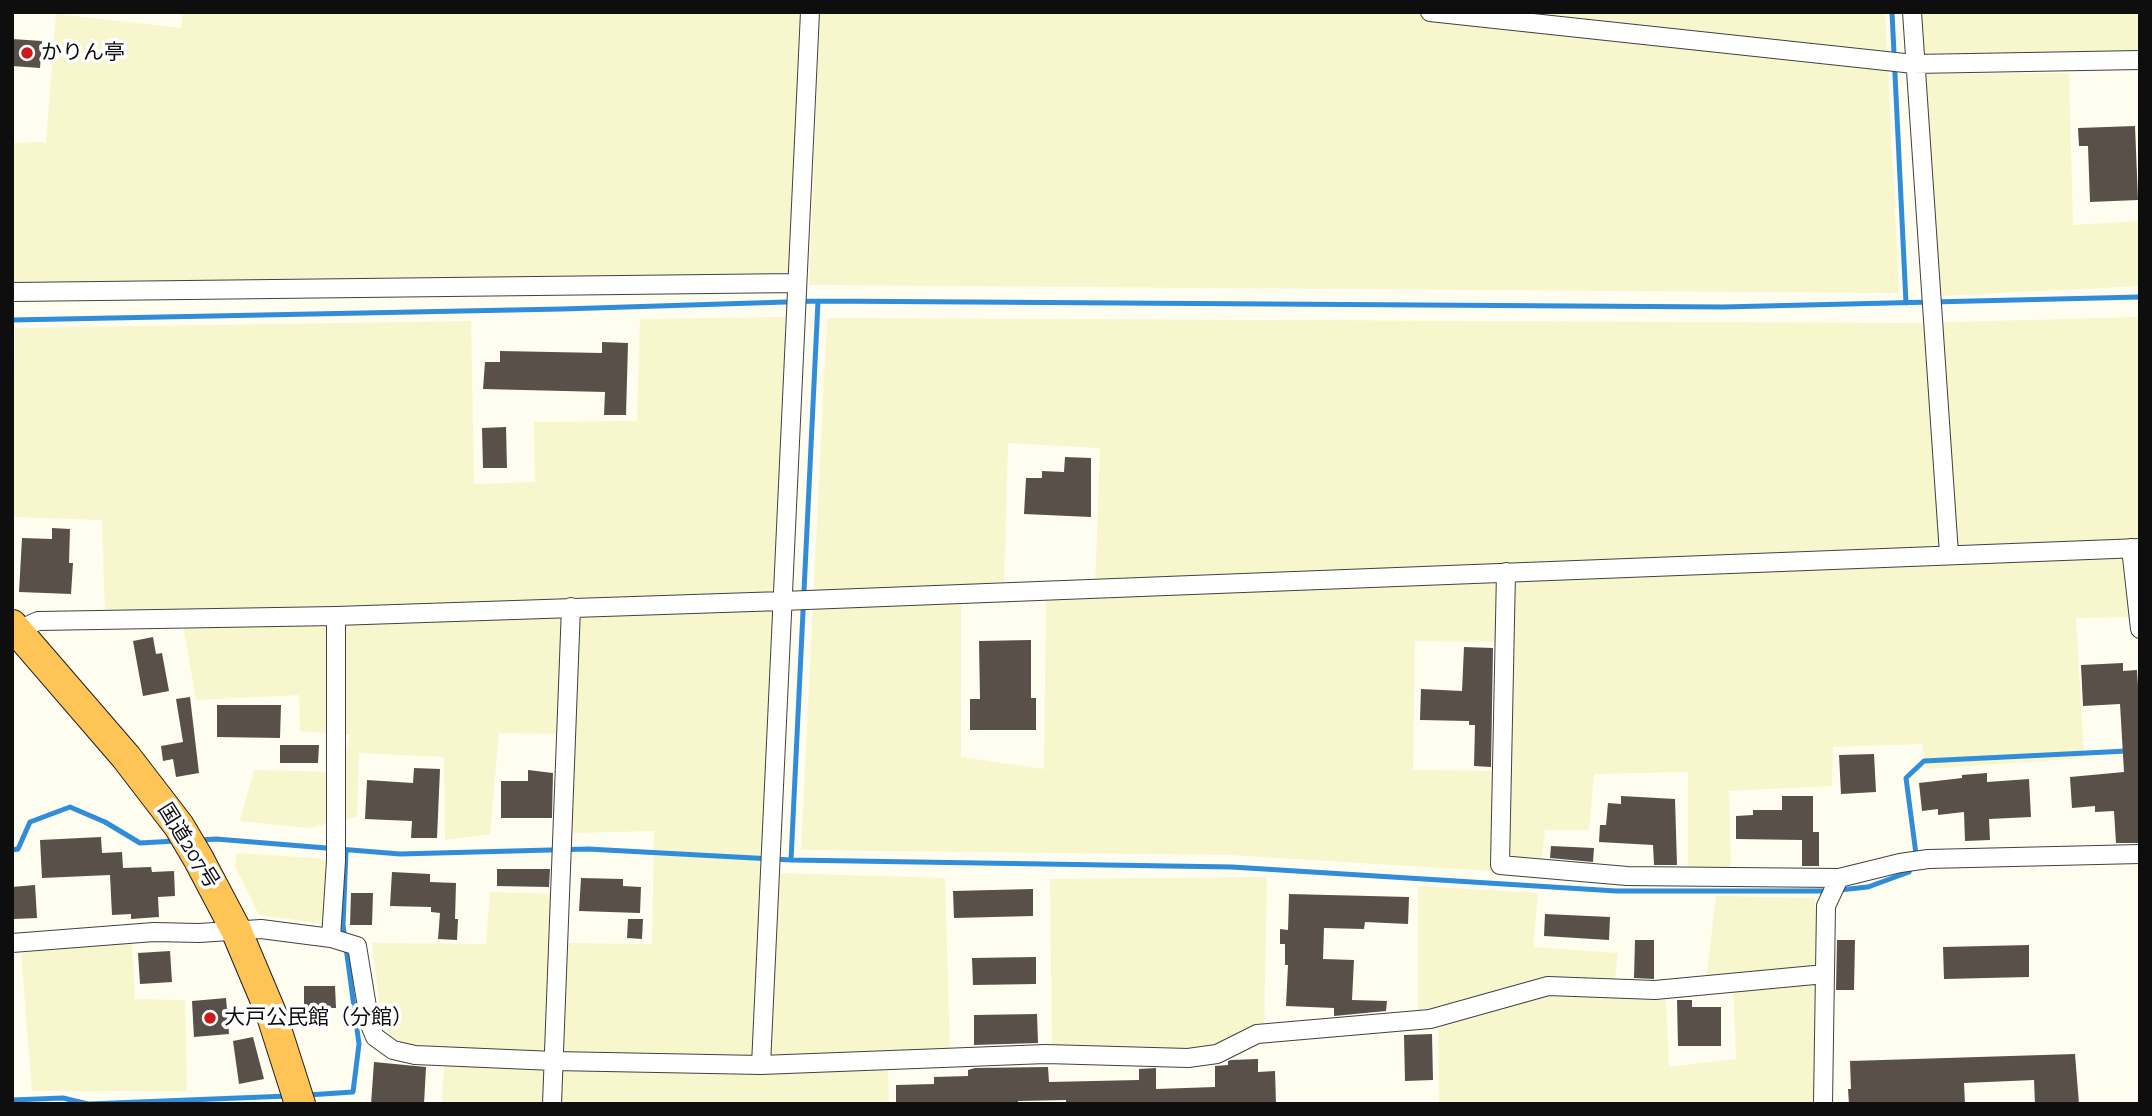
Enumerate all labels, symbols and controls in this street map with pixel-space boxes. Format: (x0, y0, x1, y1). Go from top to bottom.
place label: かりん亭 (41, 40, 125, 66)
marker: かりん亭 (19, 45, 35, 61)
street label: 国道207号 (152, 799, 224, 893)
place label: 大戸公民館（分館） (224, 1005, 413, 1031)
marker: 大戸公民館（分館） (202, 1010, 218, 1026)

